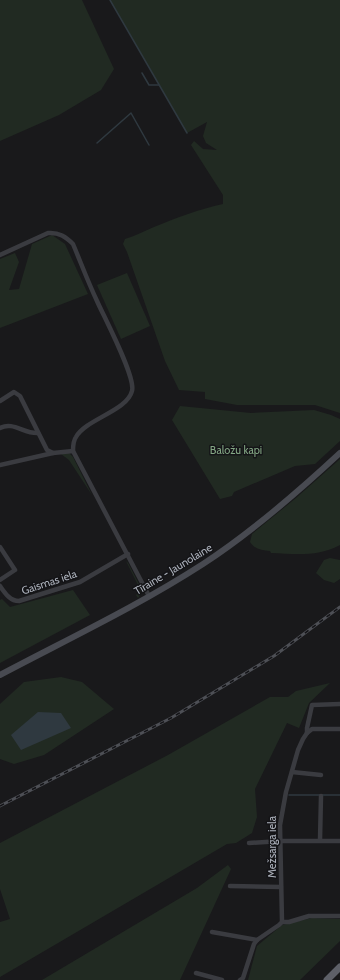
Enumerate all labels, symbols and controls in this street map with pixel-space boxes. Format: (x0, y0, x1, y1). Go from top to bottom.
park label: Baložu kapi (210, 443, 262, 457)
street label: Tīraine - Jaunolaine (131, 540, 215, 598)
street label: Gaismas iela (20, 566, 79, 598)
street label: Mežsarga iela (265, 815, 279, 878)

